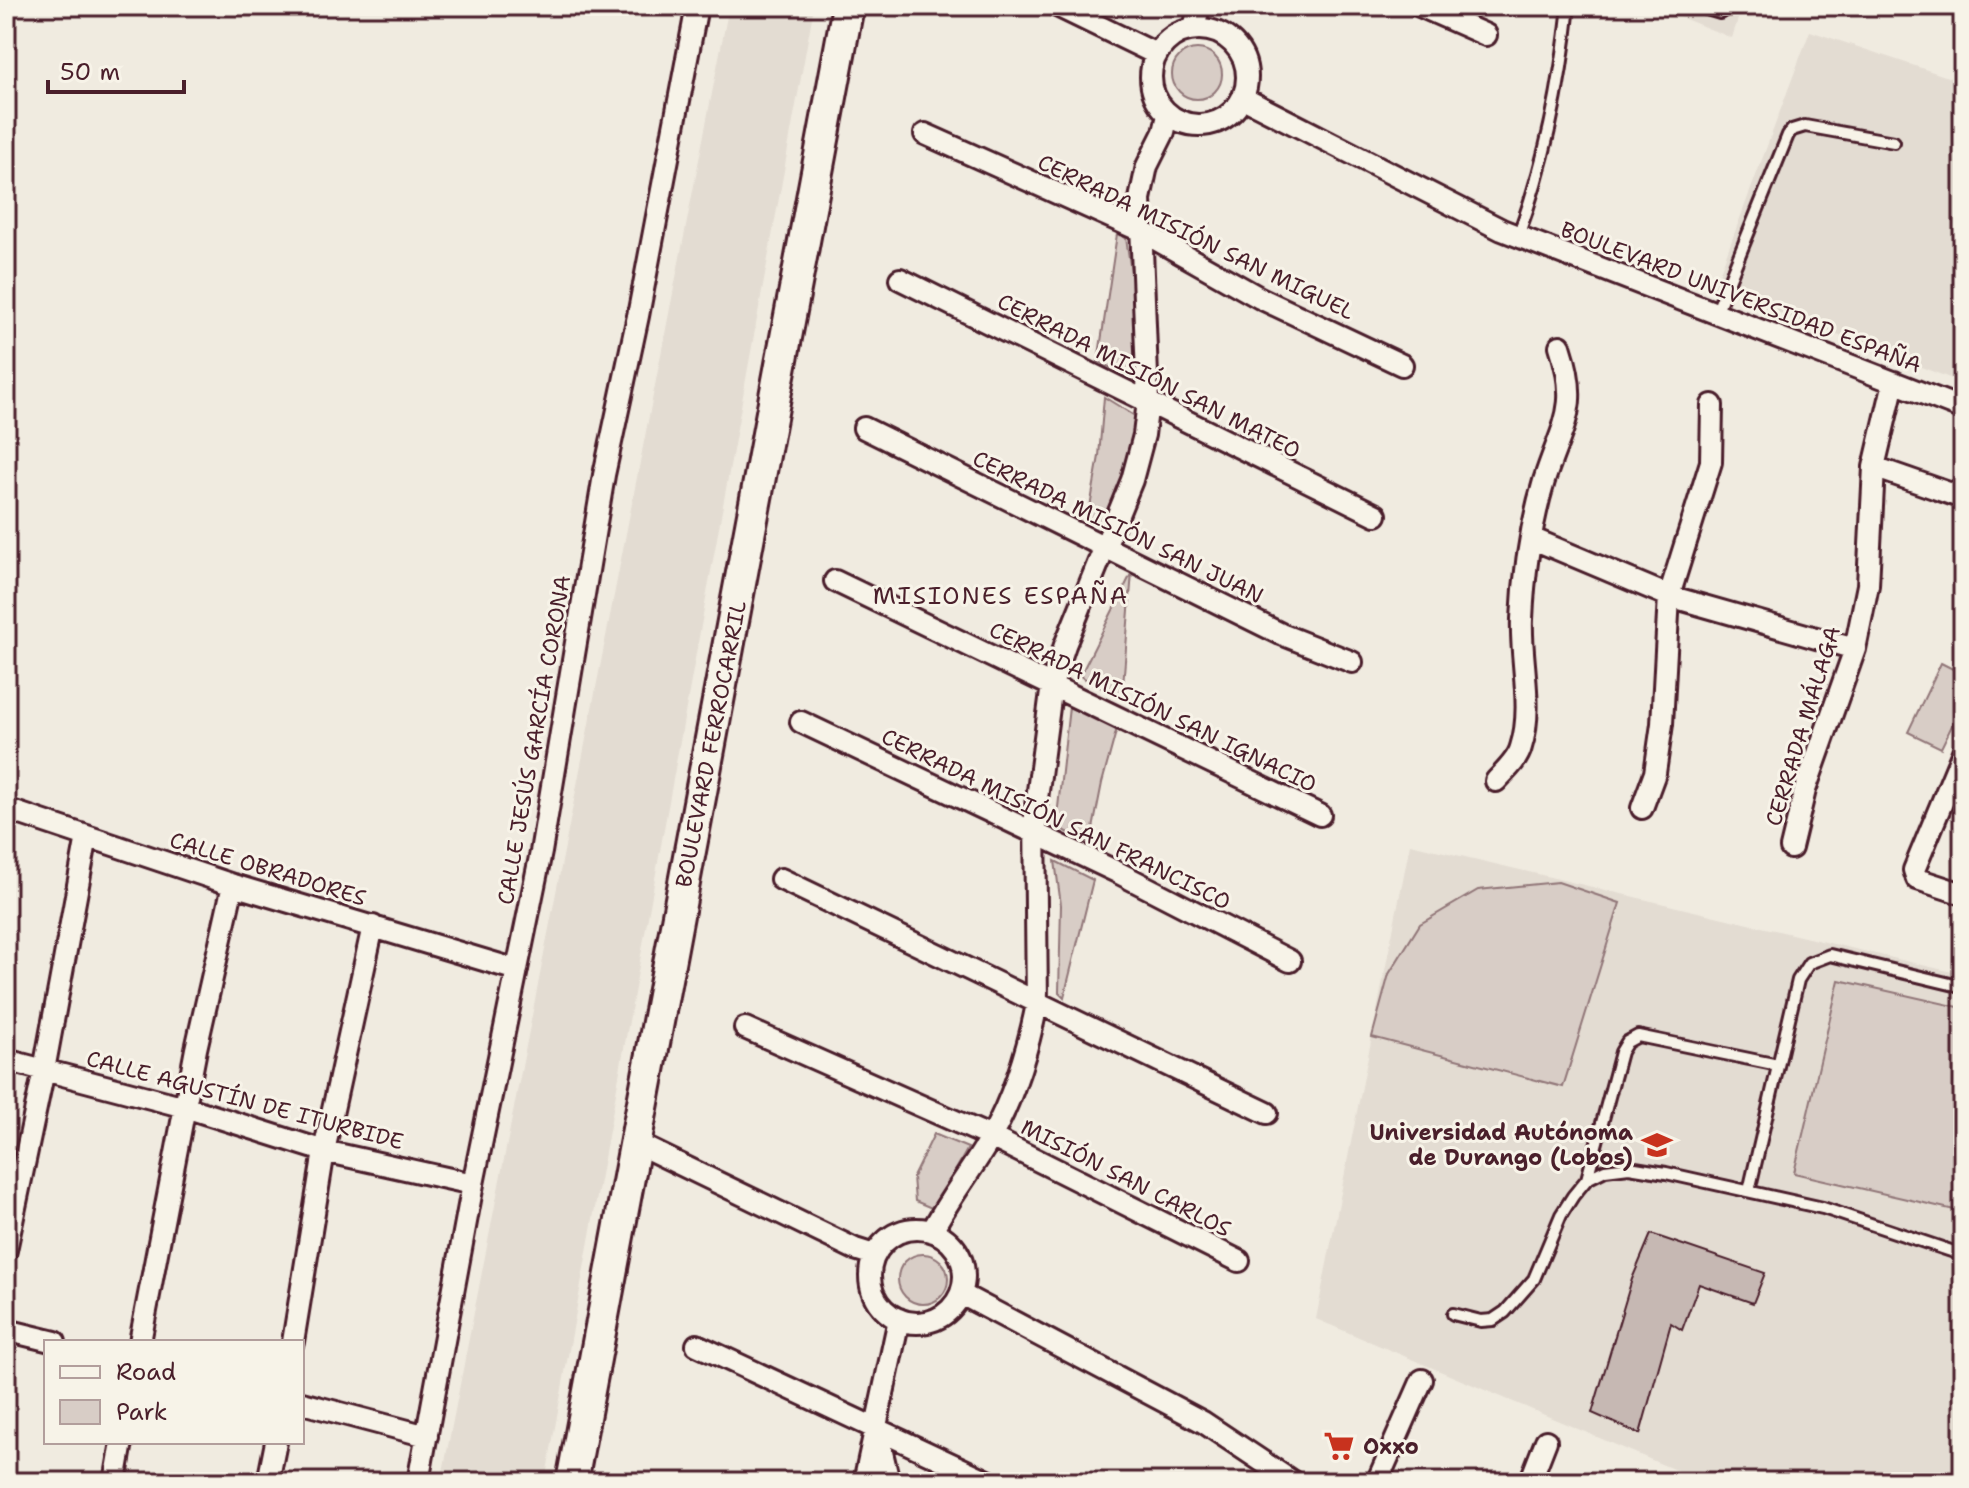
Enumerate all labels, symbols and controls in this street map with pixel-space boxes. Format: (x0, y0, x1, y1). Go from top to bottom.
scale bar (48, 44, 184, 94)
text: 50 m (60, 56, 120, 88)
street label: CERRADA MISIÓN SAN MIGUEL (1033, 148, 1359, 326)
street label: BOULEVARD UNIVERSIDAD ESPAÑA (1556, 215, 1926, 379)
street label: CERRADA MISIÓN SAN MATEO (993, 287, 1305, 465)
street label: CERRADA MISIÓN SAN JUAN (968, 444, 1268, 610)
street label: CALLE JESÚS GARCÍA CORONA (491, 573, 577, 907)
district label: MISIONES ESPAÑA (873, 580, 1129, 612)
street label: BOULEVARD FERROCARRIL (669, 598, 753, 890)
street label: CERRADA MISIÓN SAN IGNACIO (985, 615, 1321, 799)
street label: CERRADA MÁLAGA (1759, 622, 1847, 830)
street label: CERRADA MISIÓN SAN FRANCISCO (877, 722, 1235, 916)
street label: CALLE OBRADORES (166, 825, 370, 913)
street label: CALLE AGUSTÍN DE ITURBIDE (83, 1044, 407, 1156)
street label: MISIÓN SAN CARLOS (1016, 1112, 1236, 1244)
place label: Universidad Autónoma de Durango (Lobos) (1370, 1118, 1633, 1172)
school or university icon: Universidad Autónoma de Durango (Lobos) (1640, 1128, 1674, 1162)
legend (44, 1340, 304, 1444)
text: Road (116, 1356, 176, 1388)
text: Park (116, 1396, 168, 1428)
supermarket icon: Oxxo (1322, 1429, 1356, 1463)
place label: Oxxo (1363, 1432, 1419, 1461)

